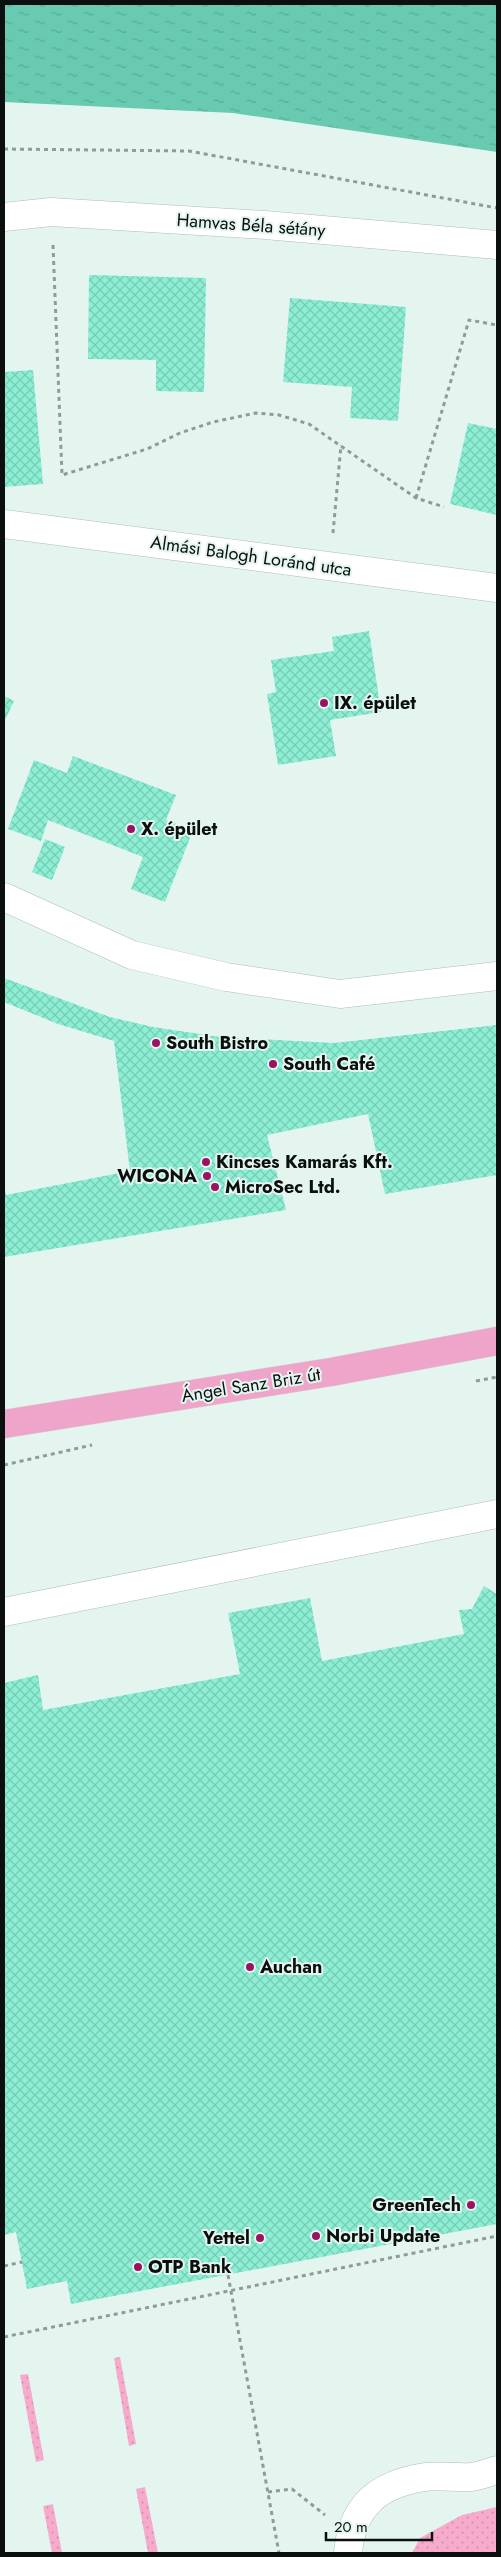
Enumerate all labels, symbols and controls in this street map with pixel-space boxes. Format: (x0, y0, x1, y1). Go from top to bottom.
street label: Hamvas Béla sétány (176, 207, 326, 243)
street label: Almási Balogh Loránd utca (149, 529, 353, 583)
place label: IX. épület (334, 690, 416, 716)
marker: IX. épület (318, 697, 330, 709)
place label: X. épület (141, 816, 217, 842)
marker: X. épület (125, 823, 137, 835)
place label: South Bistro (166, 1030, 269, 1056)
marker: South Bistro (150, 1037, 162, 1049)
place label: South Café (283, 1051, 375, 1077)
marker: South Café (267, 1058, 279, 1070)
place label: Kincses Kamarás Kft. (216, 1149, 393, 1175)
marker: Kincses Kamarás Kft. (200, 1156, 212, 1168)
place label: WICONA (117, 1163, 198, 1189)
marker: WICONA (201, 1170, 213, 1182)
place label: MicroSec Ltd. (225, 1174, 341, 1200)
marker: MicroSec Ltd. (209, 1181, 221, 1193)
street label: Ángel Sanz Briz út (180, 1361, 323, 1409)
place label: Auchan (259, 1954, 322, 1980)
marker: Auchan (244, 1961, 256, 1973)
place label: GreenTech (372, 2192, 461, 2218)
marker: GreenTech (465, 2199, 477, 2211)
place label: Norbi Update (326, 2223, 440, 2249)
place label: Yettel (202, 2225, 250, 2251)
marker: Norbi Update (310, 2230, 322, 2242)
marker: Yettel (254, 2232, 266, 2244)
place label: OTP Bank (148, 2254, 232, 2280)
marker: OTP Bank (132, 2261, 144, 2273)
scale bar (326, 2510, 432, 2542)
text: 20 m (334, 2516, 368, 2538)

